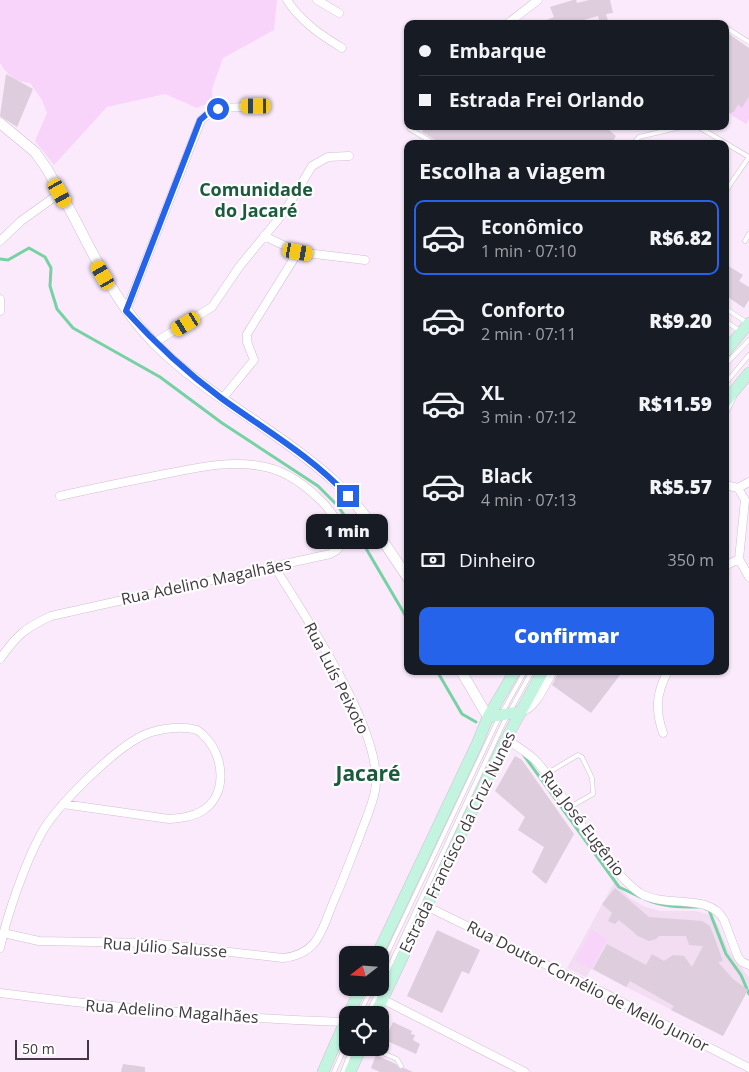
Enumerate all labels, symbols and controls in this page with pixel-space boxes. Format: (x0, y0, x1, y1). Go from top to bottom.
text: Embarque (449, 38, 546, 64)
text: Estrada Frei Orlando (449, 87, 644, 113)
route start (207, 98, 229, 120)
car (241, 99, 271, 114)
text: Escolha a viagem (419, 155, 606, 185)
car (46, 176, 73, 210)
district label: Comunidade do Jacaré (199, 177, 313, 222)
text: Econômico (481, 214, 583, 240)
icon: car (421, 215, 466, 260)
text: R$6.82 (649, 225, 712, 251)
text: 1 min · 07:10 (481, 240, 576, 262)
car (281, 242, 314, 262)
car (89, 258, 116, 292)
text: Conforto (481, 297, 565, 323)
icon: car (421, 298, 466, 343)
text: R$9.20 (649, 308, 712, 334)
car (169, 310, 202, 338)
text: 2 min · 07:11 (481, 323, 576, 345)
text: XL (481, 380, 504, 406)
icon: car (421, 381, 466, 426)
text: R$11.59 (638, 391, 712, 417)
text: 3 min · 07:12 (481, 406, 576, 428)
text: Black (481, 463, 533, 489)
icon: car (421, 464, 466, 509)
text: R$5.57 (649, 474, 712, 500)
route end (337, 485, 359, 507)
text: 4 min · 07:13 (481, 489, 576, 511)
callout: 1 min (307, 514, 389, 548)
text: 1 min (324, 520, 370, 542)
icon: cash (419, 546, 447, 574)
text: Dinheiro (459, 547, 536, 573)
text: 350 m (668, 549, 714, 571)
street label: Rua Adelino Magalhães (119, 552, 293, 610)
button: Confirmar (419, 607, 714, 665)
street label: Rua Luís Peixoto (299, 618, 375, 738)
street label: Estrada Francisco da Cruz Nunes (394, 728, 520, 956)
district label: Jacaré (333, 759, 401, 787)
street label: Rua José Eugênio (536, 766, 630, 880)
street label: Rua Doutor Cornélio de Mello Junior (463, 915, 713, 1057)
street label: Rua Júlio Salusse (102, 932, 228, 962)
north arrow (339, 946, 389, 996)
map controls (339, 946, 389, 1056)
street label: Rua Adelino Magalhães (85, 994, 259, 1028)
button: locate (339, 1006, 389, 1056)
scale bar (15, 1037, 89, 1060)
text: 50 m (22, 1039, 55, 1058)

